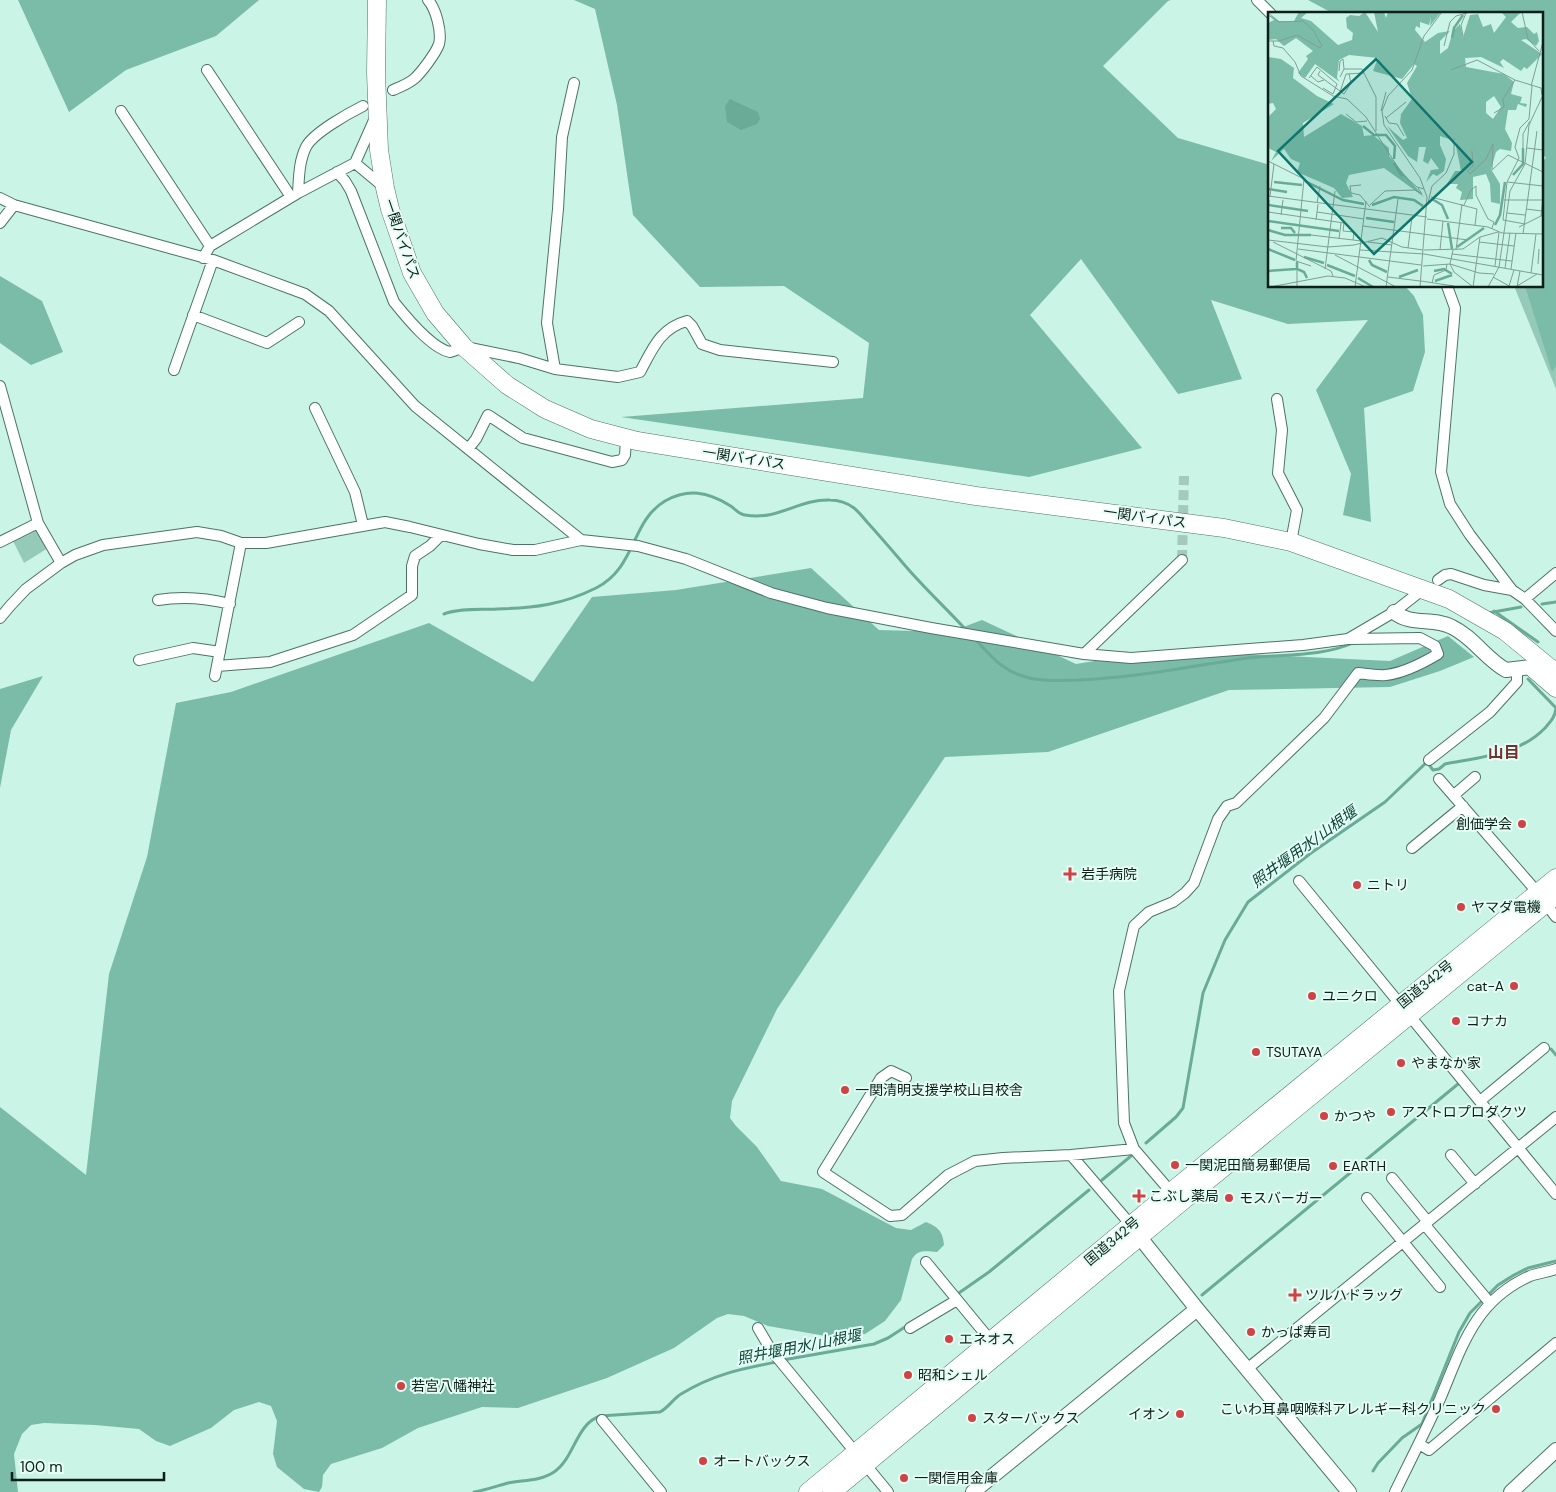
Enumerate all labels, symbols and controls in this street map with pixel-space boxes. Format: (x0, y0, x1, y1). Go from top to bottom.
inset map (1268, 12, 1544, 288)
street label: 一関バイパス (380, 196, 424, 282)
street label: 一関バイパス (701, 443, 787, 473)
street label: 一関バイパス (1102, 502, 1188, 532)
district label: 山目 (1488, 742, 1520, 763)
water label: 照井堰用水/山根堰 (1247, 800, 1363, 892)
place label: 創価学会 (1456, 815, 1512, 833)
marker: 創価学会 (1516, 818, 1528, 830)
place label: 岩手病院 (1081, 865, 1137, 883)
marker: 岩手病院 (1063, 867, 1077, 881)
place label: ニトリ (1367, 876, 1409, 894)
marker: ニトリ (1351, 879, 1363, 891)
place label: ヤマダ電機 (1471, 898, 1541, 916)
marker: ヤマダ電機 (1455, 901, 1467, 913)
street label: 国道342号 (1393, 956, 1457, 1012)
place label: cat-A (1467, 977, 1504, 995)
marker: cat-A (1508, 980, 1520, 992)
place label: ユニクロ (1322, 987, 1378, 1005)
marker: ユニクロ (1306, 990, 1318, 1002)
place label: コナカ (1466, 1012, 1508, 1030)
marker: コナカ (1450, 1015, 1462, 1027)
place label: TSUTAYA (1266, 1043, 1322, 1061)
marker: TSUTAYA (1250, 1046, 1262, 1058)
place label: やまなか家 (1411, 1054, 1481, 1072)
marker: やまなか家 (1395, 1057, 1407, 1069)
place label: 一関清明支援学校山目校舎 (855, 1081, 1023, 1099)
marker: 一関清明支援学校山目校舎 (839, 1084, 851, 1096)
place label: アストロプロダクツ (1401, 1103, 1527, 1121)
marker: アストロプロダクツ (1385, 1106, 1397, 1118)
place label: かつや (1334, 1107, 1376, 1125)
marker: かつや (1318, 1110, 1330, 1122)
place label: 一関泥田簡易郵便局 (1185, 1156, 1311, 1174)
place label: EARTH (1343, 1157, 1386, 1175)
marker: 一関泥田簡易郵便局 (1169, 1159, 1181, 1171)
marker: EARTH (1327, 1160, 1339, 1172)
place label: こぶし薬局 (1149, 1187, 1219, 1205)
place label: モスバーガー (1239, 1189, 1323, 1207)
marker: こぶし薬局 (1133, 1190, 1145, 1202)
marker: モスバーガー (1223, 1192, 1235, 1204)
street label: 国道342号 (1081, 1213, 1143, 1269)
place label: ツルハドラッグ (1305, 1286, 1403, 1304)
marker: ツルハドラッグ (1289, 1289, 1301, 1301)
place label: かっぱ寿司 (1261, 1323, 1331, 1341)
water label: 照井堰用水/山根堰 (735, 1325, 866, 1369)
marker: かっぱ寿司 (1245, 1326, 1257, 1338)
place label: エネオス (959, 1330, 1015, 1348)
marker: エネオス (943, 1333, 955, 1345)
place label: 昭和シェル (918, 1366, 988, 1384)
marker: 昭和シェル (902, 1369, 914, 1381)
place label: 若宮八幡神社 (411, 1377, 495, 1395)
marker: 若宮八幡神社 (395, 1380, 407, 1392)
place label: こいわ耳鼻咽喉科アレルギー科クリニック (1220, 1400, 1486, 1418)
marker: こいわ耳鼻咽喉科アレルギー科クリニック (1490, 1403, 1502, 1415)
place label: イオン (1128, 1405, 1170, 1423)
marker: イオン (1174, 1408, 1186, 1420)
place label: スターバックス (982, 1409, 1079, 1427)
marker: スターバックス (966, 1412, 978, 1424)
scale bar (12, 1450, 165, 1482)
place label: オートバックス (713, 1452, 811, 1470)
marker: オートバックス (697, 1455, 709, 1467)
text: 100 m (20, 1457, 63, 1477)
place label: 一関信用金庫 (914, 1469, 998, 1487)
marker: 一関信用金庫 (898, 1472, 910, 1484)

